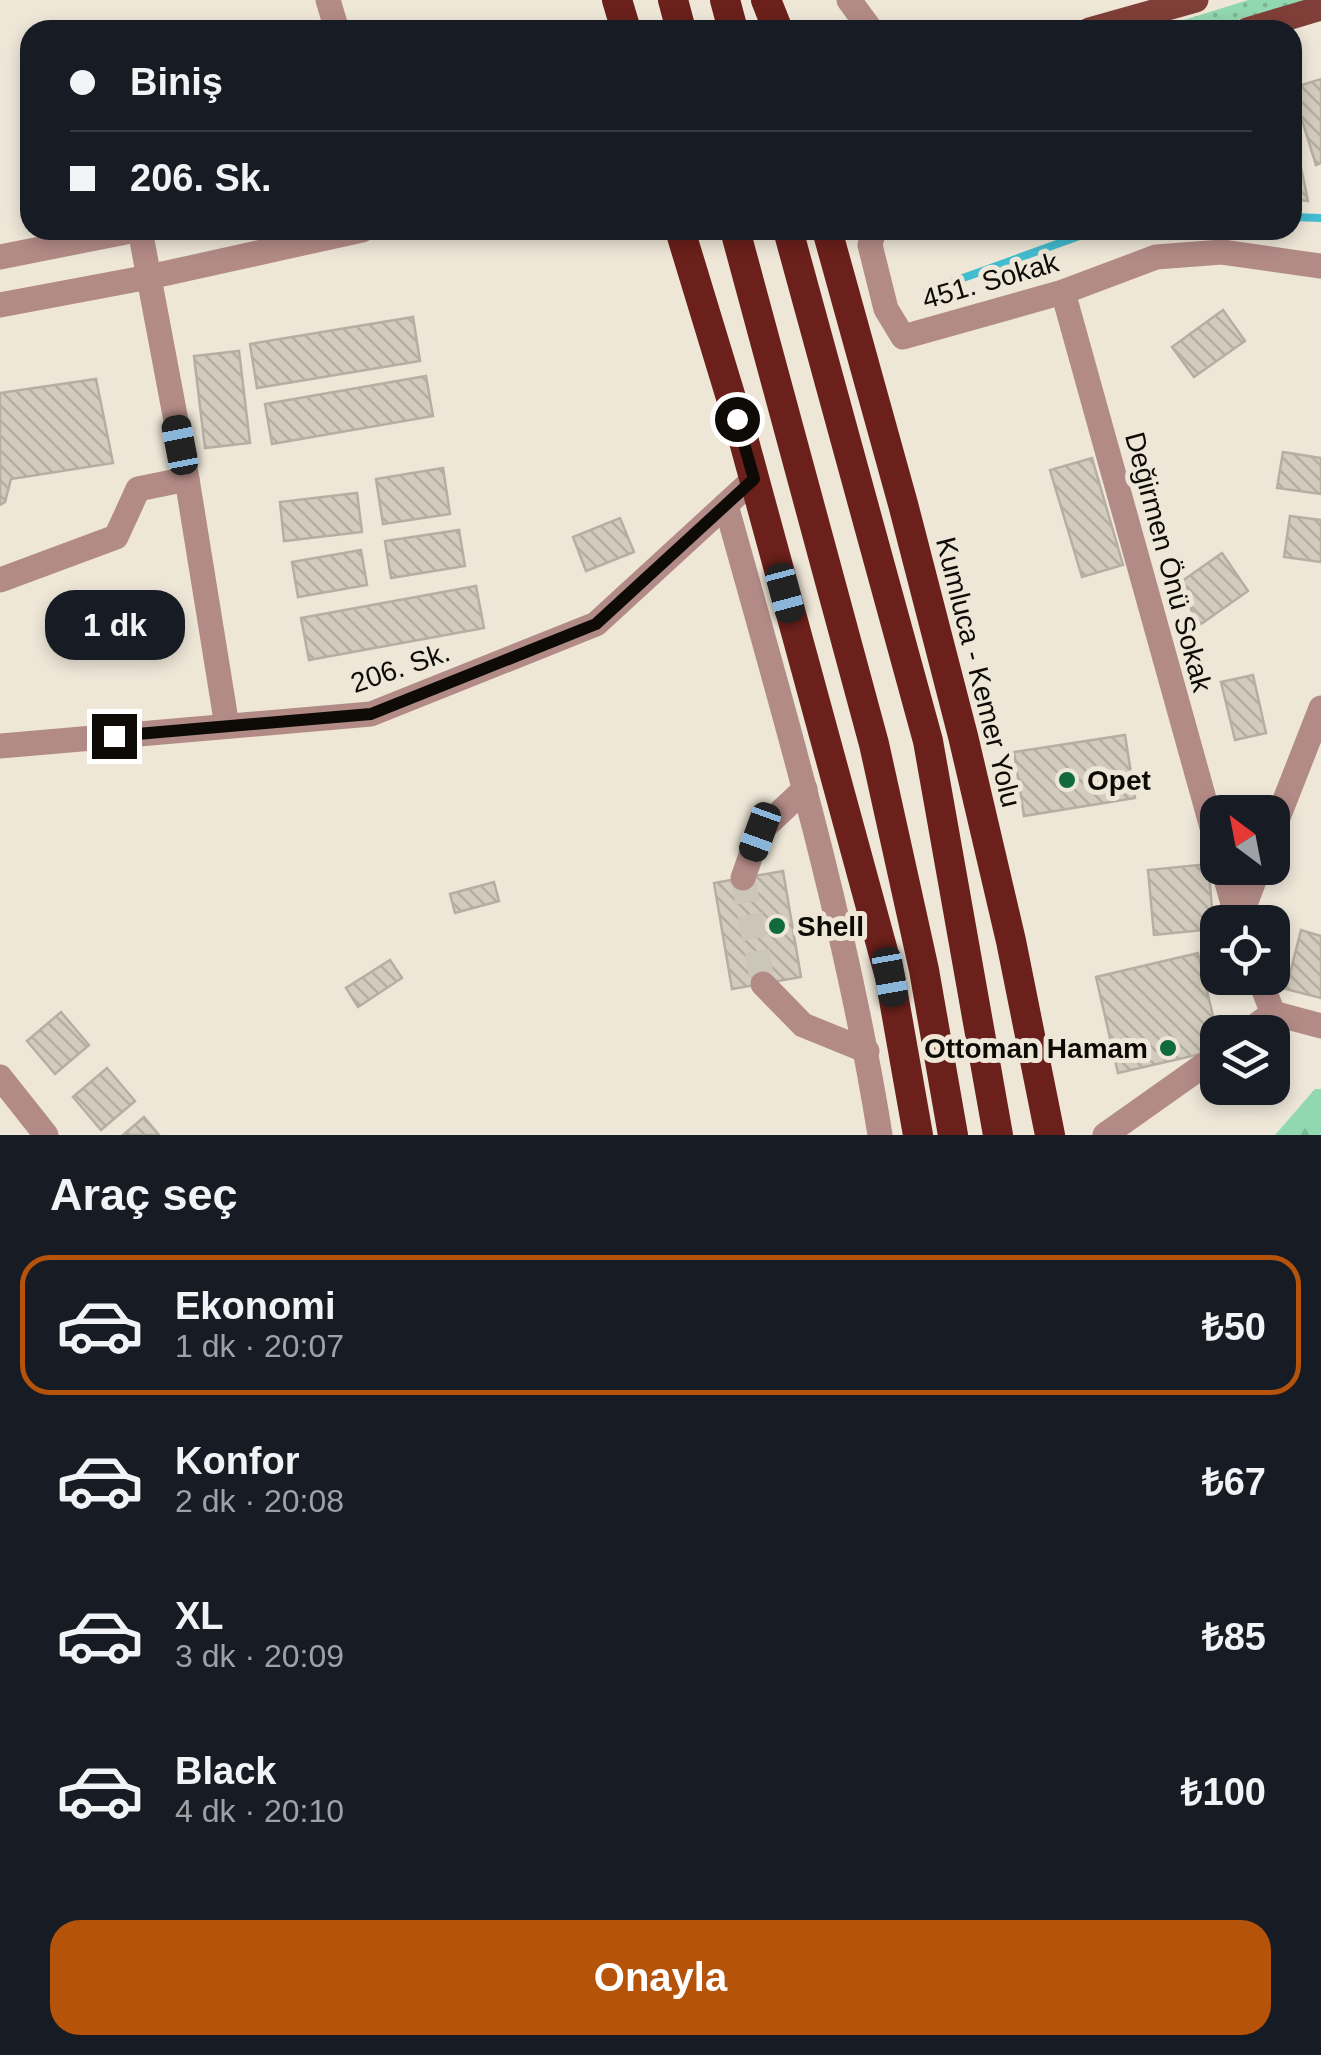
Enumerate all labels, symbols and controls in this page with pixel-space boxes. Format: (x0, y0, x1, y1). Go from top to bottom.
text: Biniş (130, 61, 223, 103)
text: 206. Sk. (130, 157, 272, 199)
street label: 451. Sokak (919, 246, 1063, 315)
route start (715, 397, 760, 442)
car (160, 413, 200, 477)
street label: Değirmen Önü Sokak (1119, 429, 1218, 696)
street label: Kumluca - Kemer Yolu (930, 534, 1027, 810)
car (763, 560, 807, 626)
callout: 1 dk (44, 591, 184, 661)
text: 1 dk (83, 607, 147, 643)
street label: 206. Sk. (347, 636, 454, 699)
route end (92, 714, 137, 759)
place label: Opet (1087, 765, 1151, 796)
marker: Opet (1056, 769, 1078, 791)
north arrow (1200, 795, 1290, 885)
map controls (1200, 795, 1290, 1105)
car (736, 799, 784, 865)
button: locate (1200, 905, 1290, 995)
place label: Shell (797, 911, 864, 942)
marker: Shell (766, 915, 788, 937)
car (870, 945, 910, 1009)
button: layers (1200, 1015, 1290, 1105)
place label: Ottoman Hamam (924, 1033, 1148, 1064)
marker: Ottoman Hamam (1157, 1037, 1179, 1059)
text: Araç seç (50, 1169, 238, 1220)
icon: car (55, 1280, 145, 1370)
text: Ekonomi (175, 1285, 335, 1327)
text: ₺50 (1202, 1306, 1266, 1348)
text: 1 dk · 20:07 (175, 1328, 344, 1364)
icon: car (55, 1435, 145, 1525)
text: Konfor (175, 1440, 300, 1482)
text: ₺67 (1202, 1461, 1266, 1503)
text: 2 dk · 20:08 (175, 1483, 344, 1519)
icon: car (55, 1590, 145, 1680)
text: XL (175, 1595, 224, 1637)
text: ₺85 (1202, 1616, 1266, 1658)
text: 3 dk · 20:09 (175, 1638, 344, 1674)
icon: car (55, 1745, 145, 1835)
text: Black (175, 1750, 276, 1792)
text: ₺100 (1181, 1771, 1266, 1813)
text: 4 dk · 20:10 (175, 1793, 344, 1829)
button: Onayla (50, 1920, 1271, 2035)

